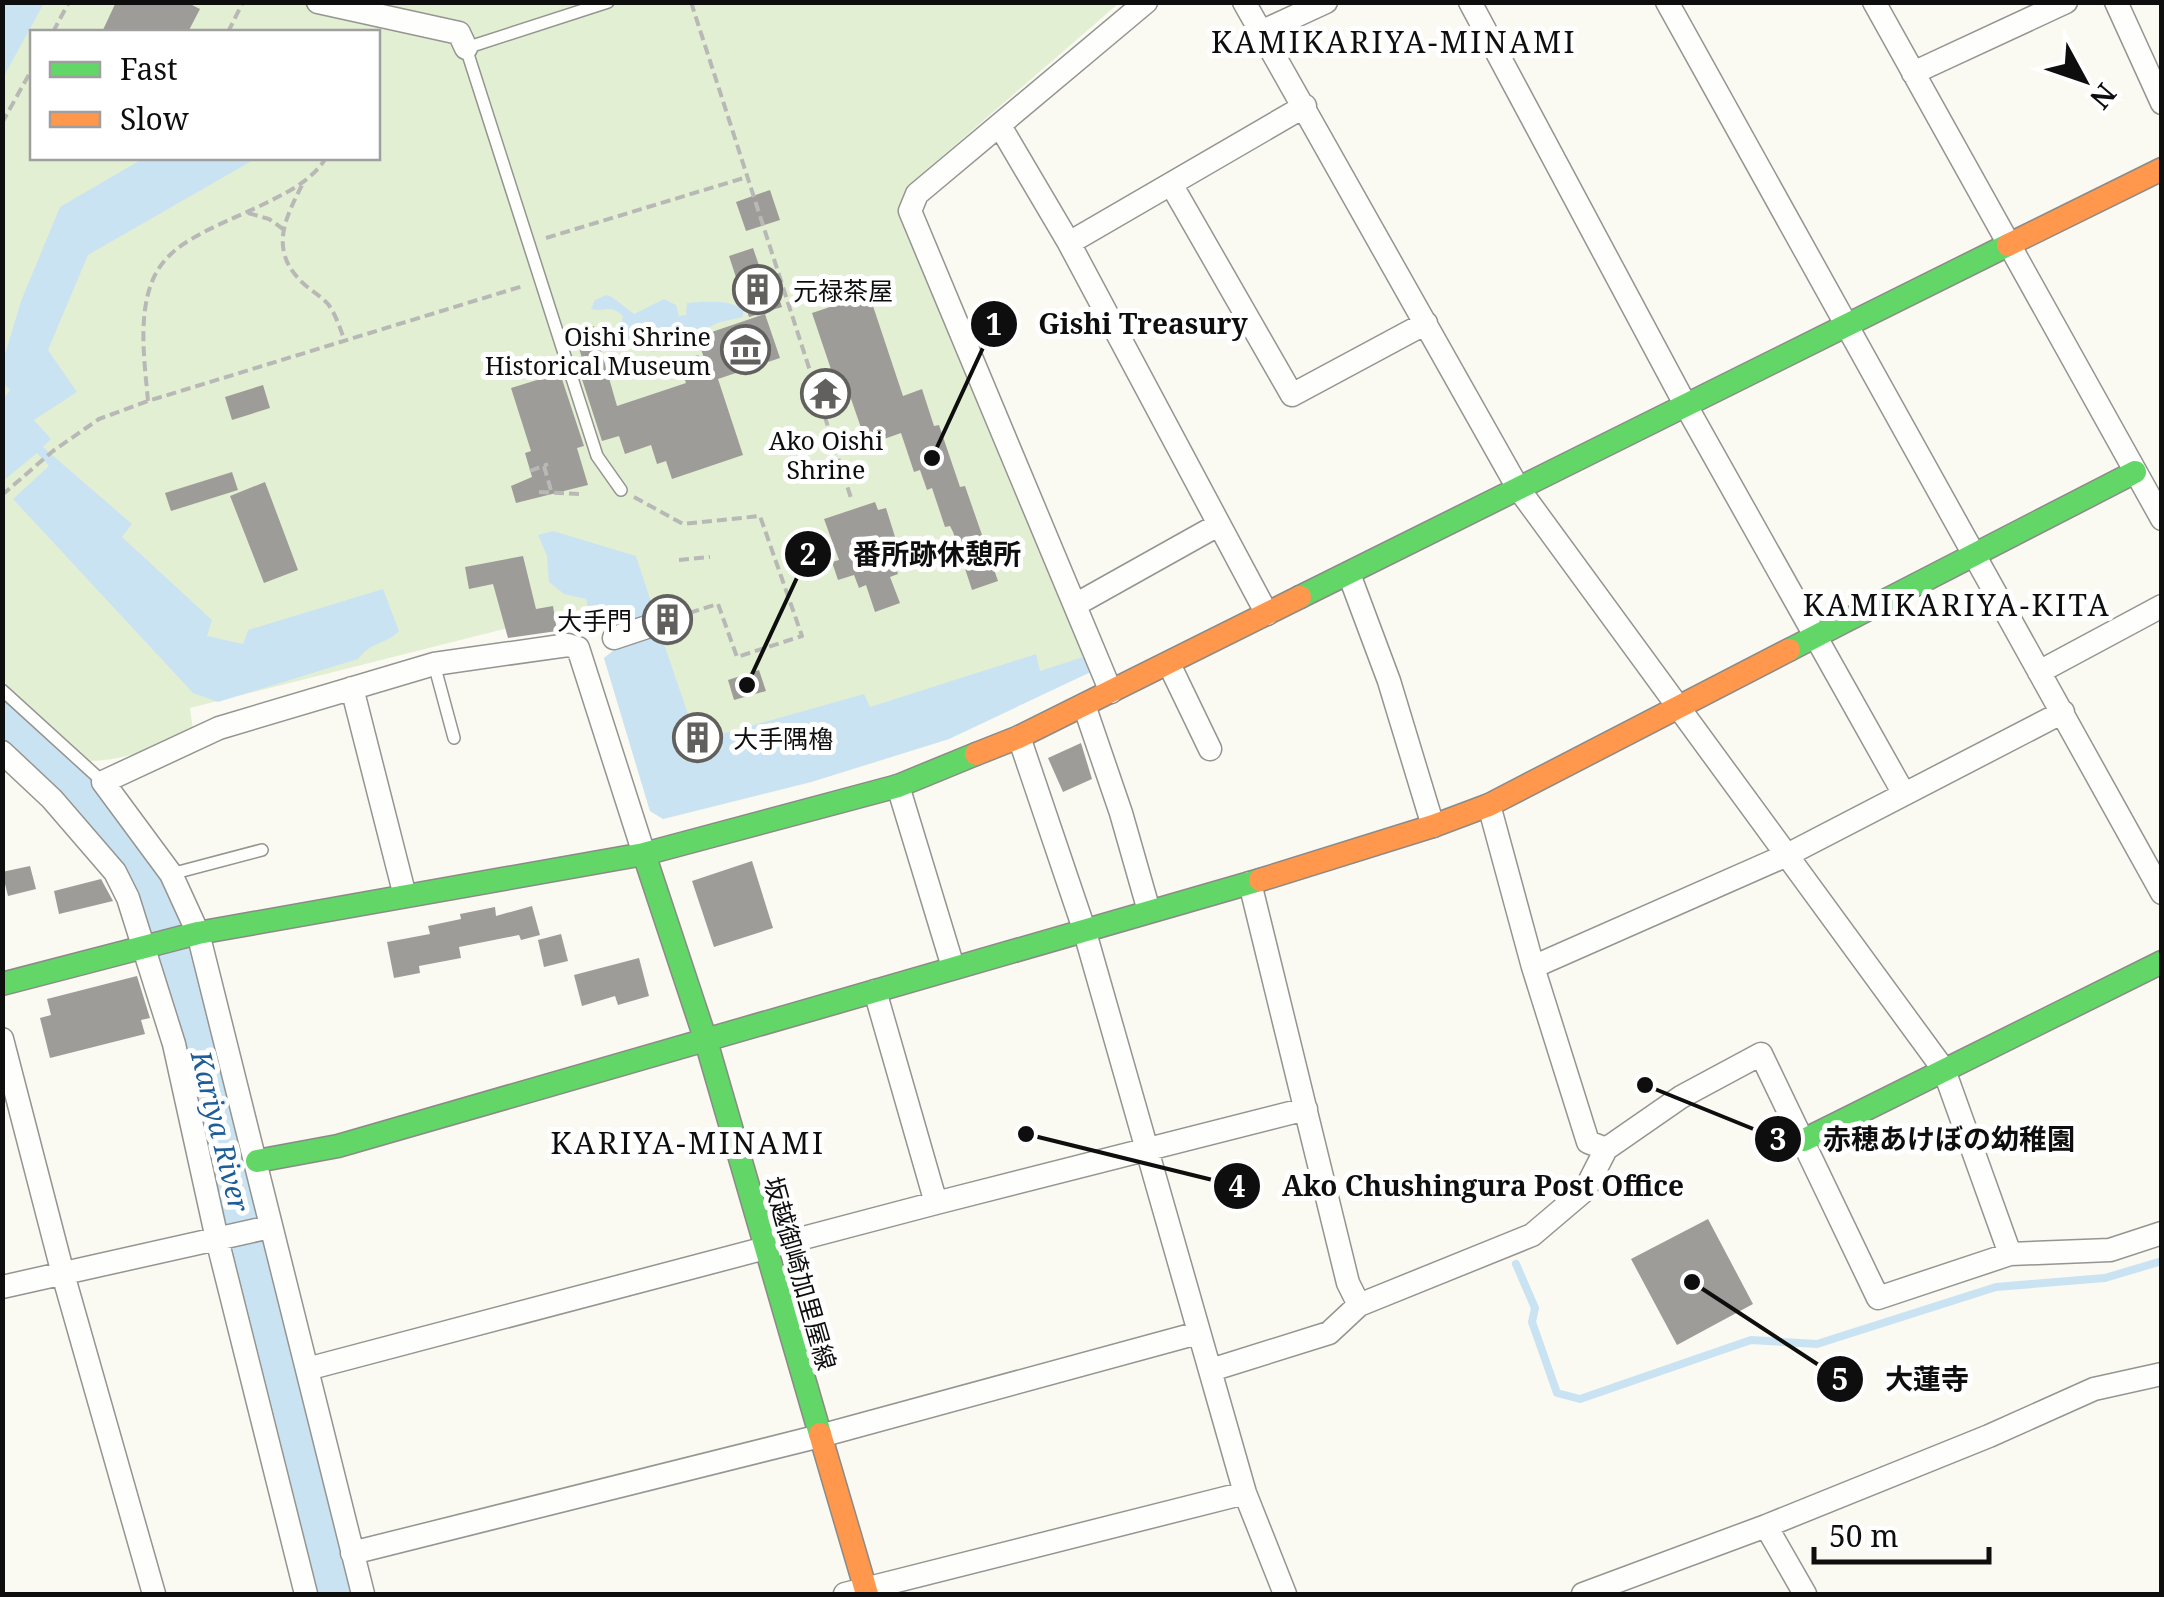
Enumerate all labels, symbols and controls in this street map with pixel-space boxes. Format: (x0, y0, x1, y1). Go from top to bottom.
district label: KAMIKARIYA-MINAMI (1211, 21, 1577, 62)
legend (30, 30, 380, 160)
north arrow (2034, 30, 2134, 130)
text: Fast (120, 48, 177, 89)
text: N (2082, 76, 2126, 117)
text: Slow (120, 98, 189, 139)
building icon: 元禄茶屋 (732, 264, 784, 316)
place label: 元禄茶屋 (793, 273, 893, 307)
callout: Gishi Treasury (969, 295, 1268, 353)
text: 1 (986, 303, 1002, 344)
text: Gishi Treasury (1038, 304, 1249, 342)
place label: Oishi Shrine Historical Museum (485, 319, 711, 382)
museum icon: Oishi Shrine Historical Museum (720, 324, 772, 376)
temple icon: Ako Oishi Shrine (800, 368, 852, 420)
place label: Ako Oishi Shrine (769, 423, 883, 486)
callout: 番所跡休憩所 (783, 525, 1041, 583)
text: 2 (800, 533, 816, 574)
text: 番所跡休憩所 (853, 534, 1021, 572)
district label: KAMIKARIYA-KITA (1803, 584, 2111, 625)
building icon: 大手門 (641, 594, 693, 646)
place label: 大手門 (557, 603, 632, 637)
building icon: 大手隅櫓 (672, 712, 724, 764)
place label: 大手隅櫓 (733, 721, 833, 755)
water label: Kariya River (182, 1045, 260, 1216)
callout: 赤穂あけぼの幼稚園 (1753, 1110, 2095, 1168)
text: 3 (1770, 1118, 1786, 1159)
text: 赤穂あけぼの幼稚園 (1823, 1119, 2075, 1157)
district label: KARIYA-MINAMI (551, 1122, 825, 1163)
callout: Ako Chushingura Post Office (1212, 1157, 1704, 1215)
text: 4 (1229, 1165, 1246, 1206)
text: Ako Chushingura Post Office (1282, 1166, 1684, 1204)
street label: 坂越御崎加里屋線 (757, 1172, 845, 1374)
callout: 大蓮寺 (1815, 1350, 1989, 1408)
text: 5 (1832, 1358, 1848, 1399)
text: 大蓮寺 (1885, 1359, 1969, 1397)
scale bar (1814, 1502, 1989, 1564)
text: 50 m (1829, 1515, 1899, 1556)

